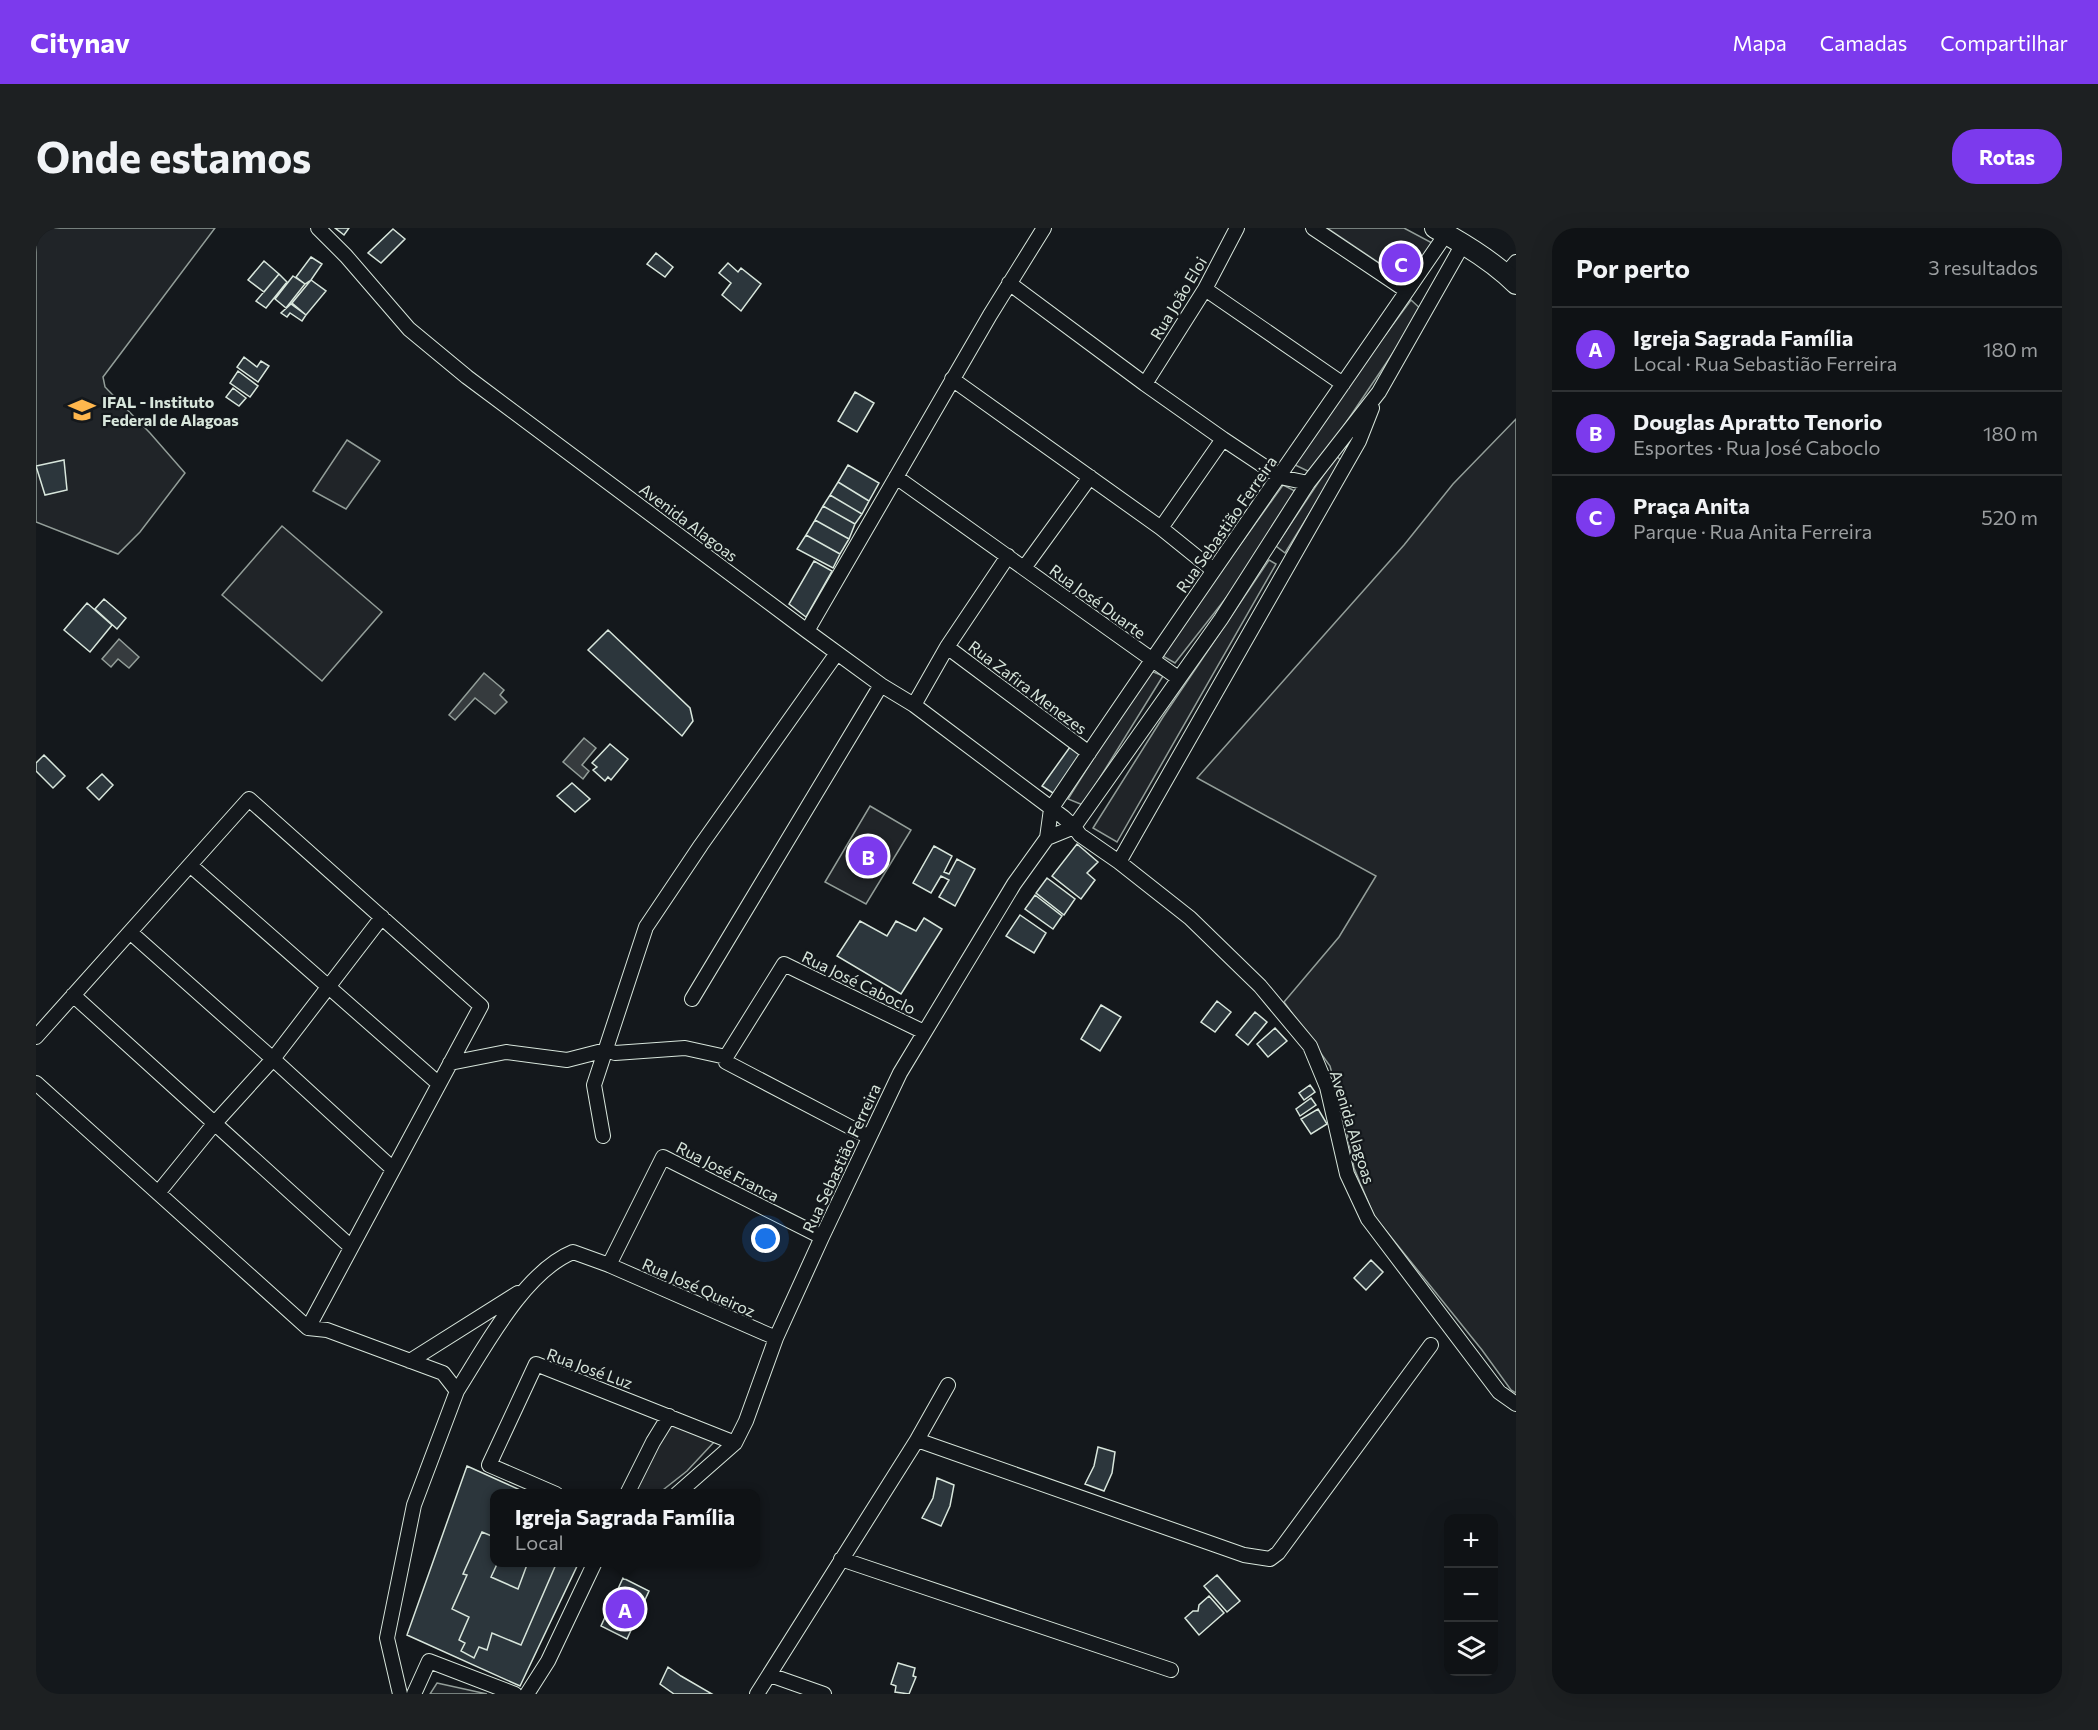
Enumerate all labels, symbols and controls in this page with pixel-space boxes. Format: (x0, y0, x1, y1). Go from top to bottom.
text: Citynav (30, 25, 130, 59)
text: Mapa (1733, 30, 1787, 55)
text: Camadas (1820, 30, 1907, 55)
text: Compartilhar (1940, 30, 2068, 55)
button: Rotas (1952, 129, 2062, 184)
text: Onde estamos (36, 130, 311, 182)
pin: C (1382, 240, 1420, 285)
text: Por perto (1576, 252, 1690, 283)
street label: Rua João Eloi (1146, 253, 1210, 343)
text: 3 resultados (1928, 255, 2038, 279)
text: Igreja Sagrada Família (1633, 324, 1853, 351)
text: A (1588, 337, 1603, 361)
text: 180 m (1983, 337, 2038, 361)
text: Local · Rua Sebastião Ferreira (1633, 351, 1897, 375)
place label: IFAL - Instituto Federal de Alagoas (102, 392, 239, 429)
school or university icon: IFAL - Instituto Federal de Alagoas (67, 395, 97, 425)
text: Douglas Apratto Tenorio (1633, 408, 1882, 435)
text: B (1589, 421, 1602, 445)
text: 180 m (1983, 421, 2038, 445)
text: Esportes · Rua José Caboclo (1633, 435, 1880, 459)
street label: Rua Sebastião Ferreira (1172, 452, 1280, 596)
street label: Avenida Alagoas (636, 479, 742, 565)
text: Praça Anita (1633, 492, 1750, 519)
text: C (1589, 505, 1602, 529)
text: 520 m (1981, 505, 2038, 529)
text: Parque · Rua Anita Ferreira (1633, 519, 1872, 543)
street label: Rua José Duarte (1046, 560, 1150, 642)
street label: Rua Zafira Menezes (965, 636, 1091, 738)
pin: B (848, 834, 888, 878)
street label: Rua José Caboclo (799, 946, 919, 1018)
street label: Avenida Alagoas (1327, 1068, 1379, 1186)
street label: Rua Sebastião Ferreira (798, 1080, 884, 1236)
street label: Rua José Franca (673, 1137, 783, 1205)
your location (751, 1224, 780, 1253)
street label: Rua José Queiroz (639, 1254, 759, 1321)
street label: Rua José Luz (545, 1344, 636, 1392)
popup (490, 1489, 760, 1567)
text: Igreja Sagrada Família (515, 1503, 735, 1530)
map controls (1444, 1514, 1498, 1676)
button: + (1444, 1514, 1498, 1568)
text: Local (515, 1530, 564, 1554)
button: − (1444, 1568, 1498, 1622)
pin: A (606, 1586, 644, 1632)
button: layers (1444, 1622, 1498, 1676)

